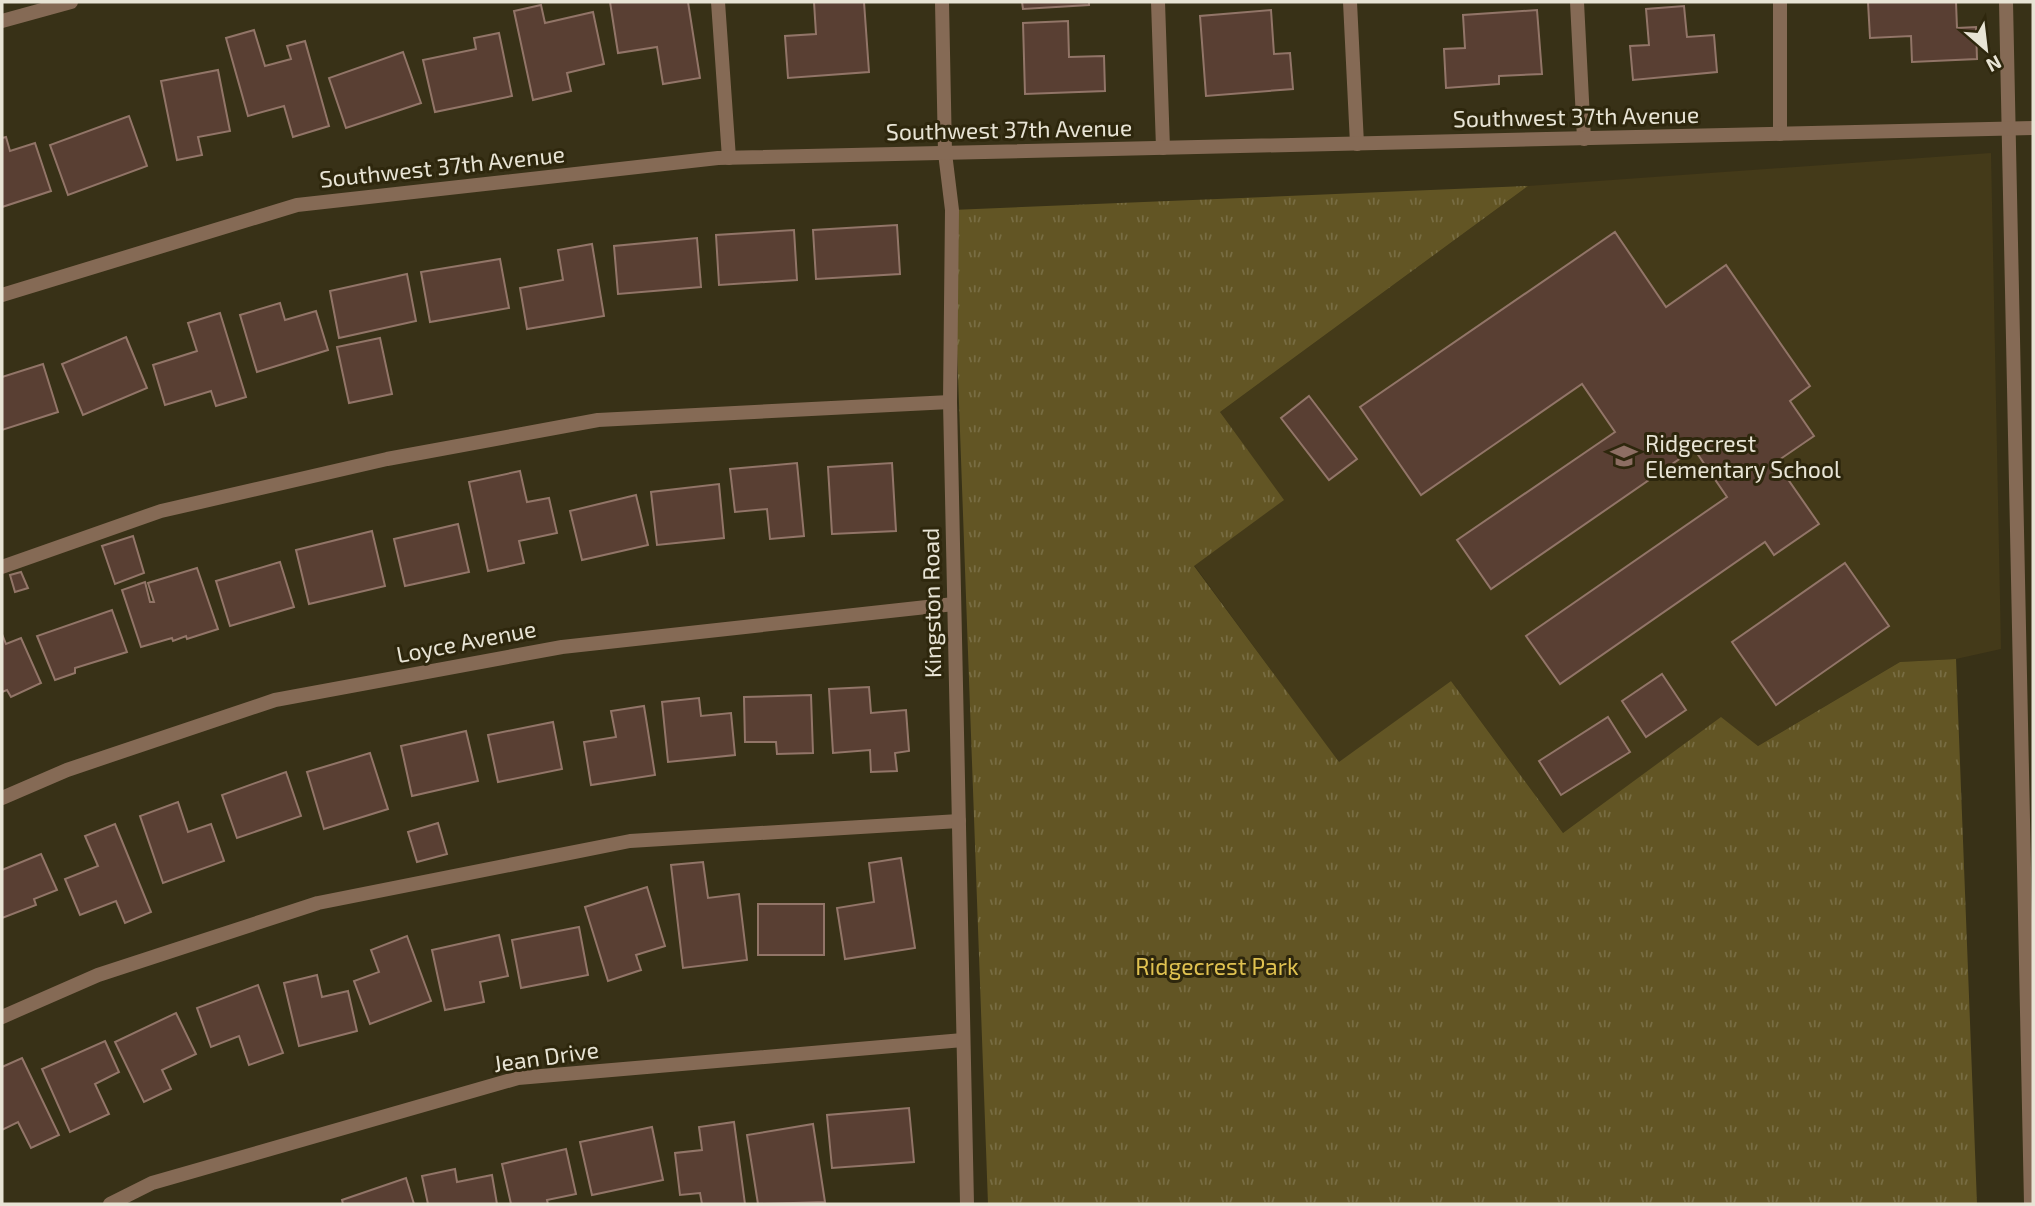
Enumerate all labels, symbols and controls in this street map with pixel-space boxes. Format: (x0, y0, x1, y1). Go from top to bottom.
north arrow (1951, 14, 2021, 84)
text: N (1983, 51, 2006, 78)
street label: Southwest 37th Avenue (1453, 100, 1699, 132)
street label: Southwest 37th Avenue (886, 113, 1132, 145)
street label: Southwest 37th Avenue (318, 139, 566, 193)
place label: Ridgecrest Elementary School (1645, 429, 1841, 483)
school or university icon: Ridgecrest Elementary School (1609, 441, 1639, 471)
street label: Kingston Road (916, 528, 946, 678)
street label: Loyce Avenue (394, 614, 538, 668)
park label: Ridgecrest Park (1135, 952, 1299, 980)
street label: Jean Drive (492, 1035, 600, 1077)

